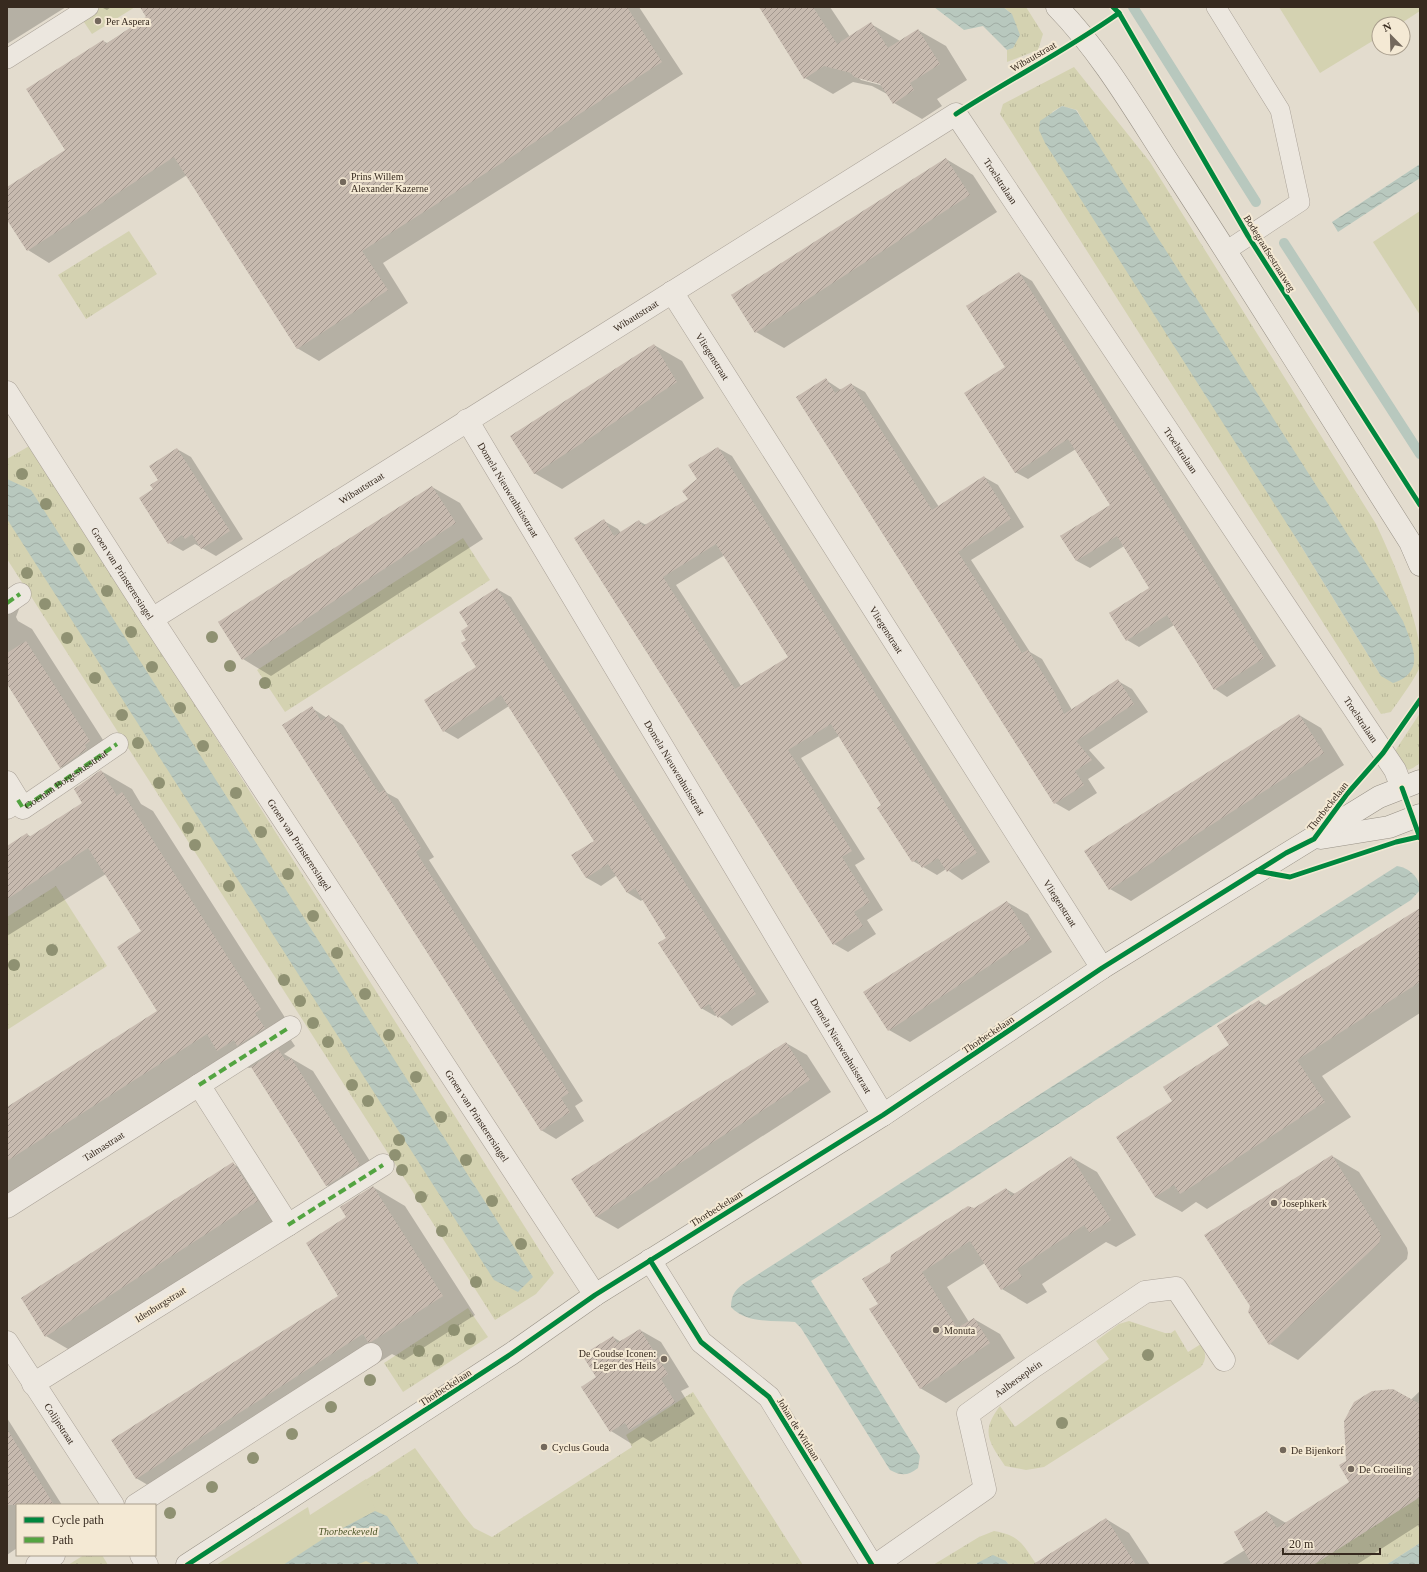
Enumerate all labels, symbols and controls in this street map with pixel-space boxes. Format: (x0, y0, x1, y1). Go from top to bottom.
marker: Per Aspera (93, 16, 103, 26)
place label: Per Aspera (106, 16, 150, 27)
north arrow (1371, 16, 1411, 56)
text: N (1381, 20, 1393, 34)
street label: Wibautstraat (1009, 39, 1058, 74)
street label: Troelstralaan (981, 156, 1020, 206)
place label: Prins Willem Alexander Kazerne (351, 171, 429, 194)
marker: Prins Willem Alexander Kazerne (338, 177, 348, 187)
street label: Bodegraafsestraatweg (1242, 213, 1298, 294)
street label: Wibautstraat (611, 297, 660, 334)
street label: Vliegenstraat (693, 331, 731, 382)
street label: Troelstralaan (1161, 426, 1200, 475)
street label: Domela Nieuwenhuisstraat (476, 440, 541, 539)
street label: Wibautstraat (337, 470, 386, 506)
street label: Groen van Prinsterersingel (89, 525, 156, 622)
street label: Vliegenstraat (867, 604, 905, 655)
street label: Troelstralaan (1342, 695, 1380, 745)
street label: Domela Nieuwenhuisstraat (642, 718, 707, 817)
street label: Goeman Borgesiusstraat (22, 747, 110, 812)
street label: Thorbeckelaan (1305, 780, 1350, 833)
street label: Groen van Prinsterersingel (265, 797, 334, 893)
street label: Vliegenstraat (1041, 878, 1079, 929)
street label: Domela Nieuwenhuisstraat (808, 996, 874, 1095)
street label: Thorbeckelaan (961, 1013, 1016, 1056)
street label: Groen van Prinsterersingel (443, 1068, 511, 1164)
street label: Talmastraat (81, 1129, 126, 1163)
street label: Thorbeckelaan (688, 1188, 744, 1229)
marker: Josephkerk (1269, 1198, 1279, 1208)
place label: Josephkerk (1282, 1198, 1327, 1209)
street label: Idenburgstraat (133, 1284, 188, 1324)
marker: Monuta (931, 1325, 941, 1335)
place label: Monuta (944, 1325, 976, 1336)
place label: De Goudse Iconen: Leger des Heils (579, 1348, 656, 1371)
marker: De Goudse Iconen: Leger des Heils (659, 1354, 669, 1364)
street label: Aalberseplein (992, 1358, 1044, 1399)
street label: Thorbeckelaan (417, 1367, 473, 1408)
street label: Johan de Wittlaan (775, 1396, 822, 1463)
street label: Colijnstraat (42, 1401, 77, 1446)
marker: Cyclus Gouda (539, 1442, 549, 1452)
place label: Cyclus Gouda (552, 1442, 610, 1453)
marker: De Bijenkorf (1278, 1445, 1288, 1455)
place label: De Bijenkorf (1291, 1445, 1344, 1456)
marker: De Groeiling (1346, 1464, 1356, 1474)
place label: De Groeiling (1359, 1464, 1412, 1475)
legend (16, 1504, 156, 1556)
text: Cycle path (52, 1513, 104, 1527)
park label: Thorbeckeveld (319, 1526, 378, 1537)
scale bar (1283, 1530, 1380, 1556)
text: Path (52, 1533, 73, 1547)
text: 20 m (1289, 1537, 1314, 1551)

